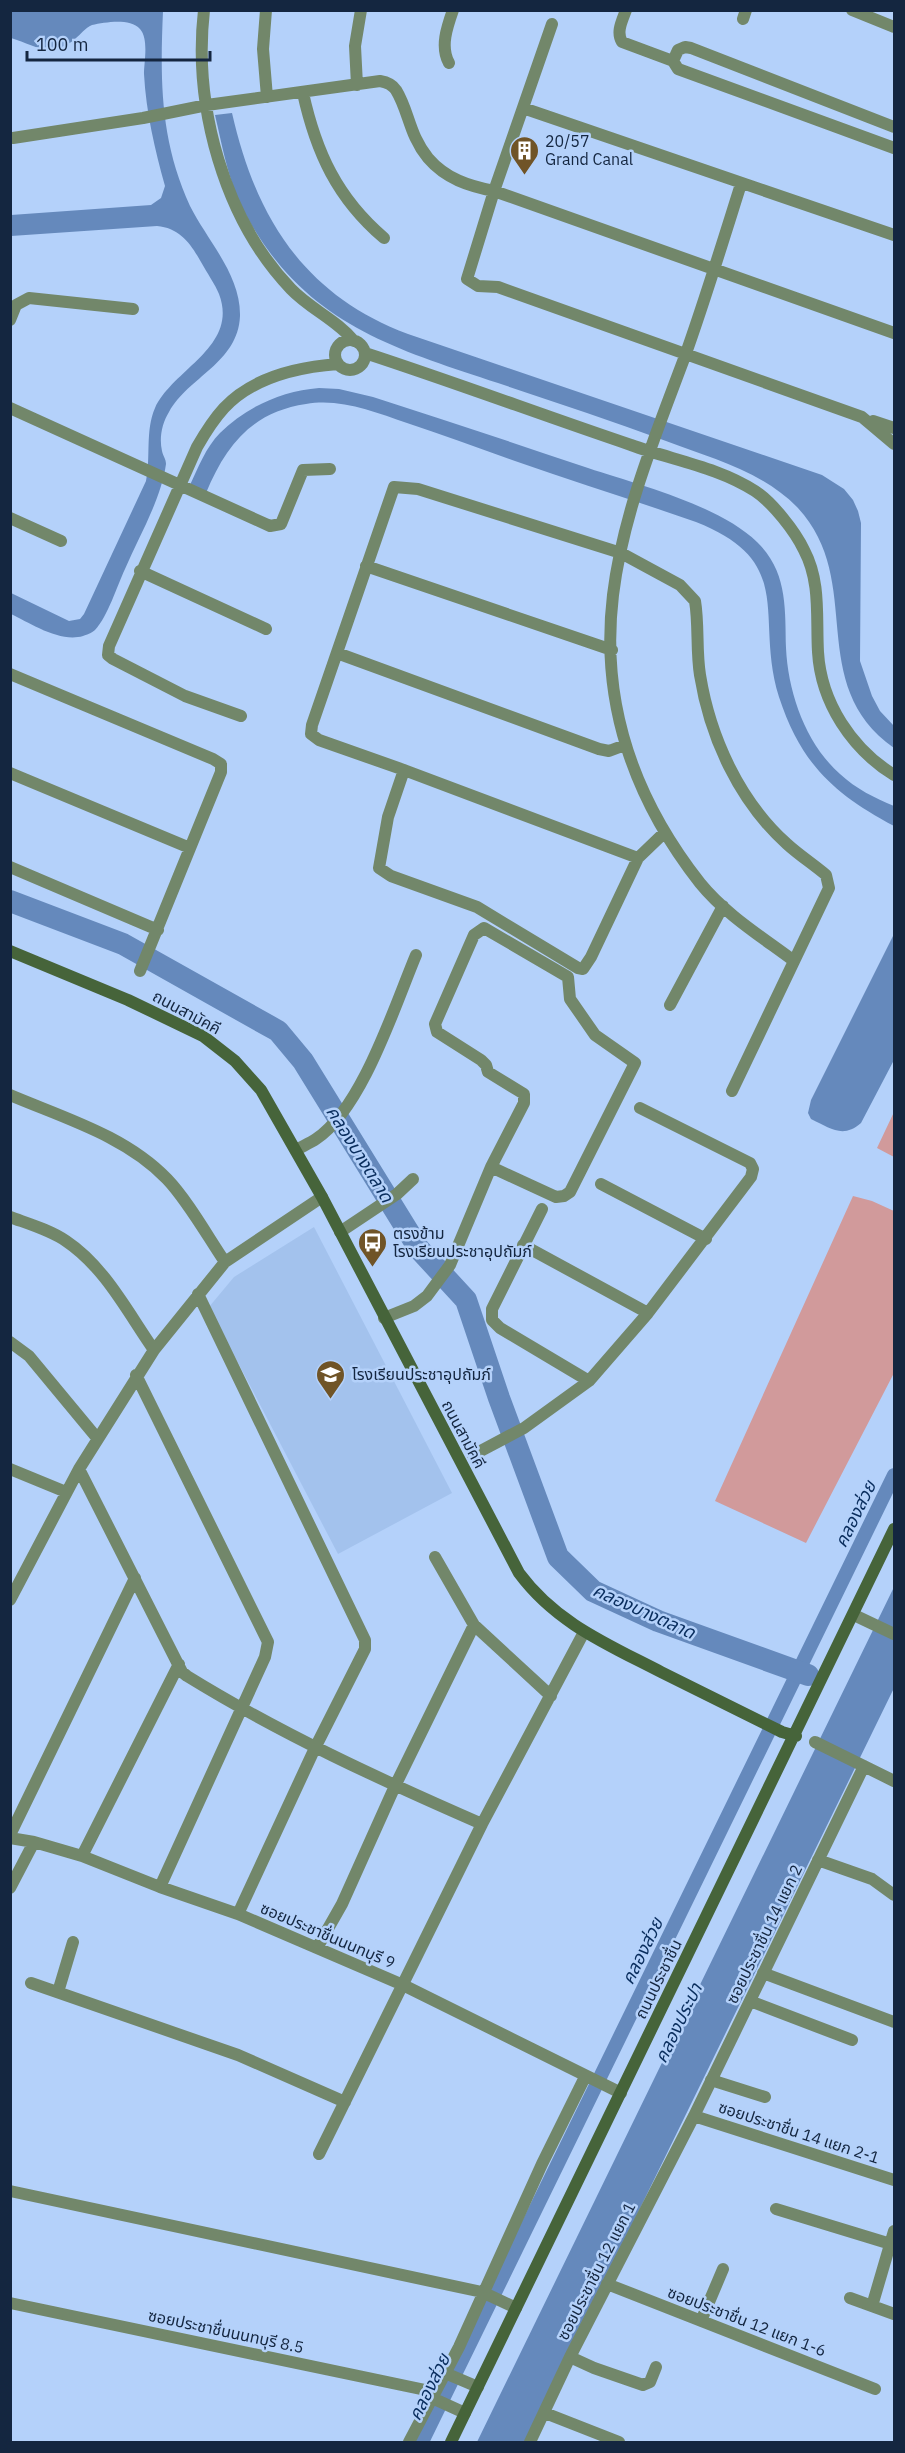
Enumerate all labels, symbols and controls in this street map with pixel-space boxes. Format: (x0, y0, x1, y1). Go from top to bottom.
scale bar (27, 24, 210, 62)
text: 100 m (36, 33, 88, 56)
place label: 20/57 Grand Canal (545, 131, 633, 169)
building icon: 20/57 Grand Canal (508, 134, 540, 176)
street label: ถนนสามัคคี (149, 986, 225, 1038)
water label: คลองบางตลาด (321, 1102, 399, 1207)
place label: ตรงข้าม โรงเรียนประชาอุปถัมภ์ (393, 1223, 532, 1261)
bus stop icon: ตรงข้าม โรงเรียนประชาอุปถัมภ์ (356, 1226, 388, 1268)
school or university icon: โรงเรียนประชาอุปถัมภ์ (315, 1358, 347, 1400)
place label: โรงเรียนประชาอุปถัมภ์ (352, 1364, 491, 1384)
street label: ถนนสามัคคี (438, 1396, 490, 1472)
water label: คลองส่วย (829, 1476, 882, 1551)
water label: คลองบางตลาด (589, 1578, 699, 1644)
street label: ซอยประชาชื่น 14 แยก 2 (721, 1861, 806, 2007)
street label: ซอยประชาชื่นนนทบุรี 9 (258, 1897, 399, 1972)
water label: คลองส่วย (616, 1913, 669, 1988)
street label: ถนนประชาชื่น (629, 1936, 686, 2022)
water label: คลองประปา (649, 1979, 707, 2066)
street label: ซอยประชาชื่น 14 แยก 2-1 (716, 2096, 882, 2168)
street label: ซอยประชาชื่น 12 แยก 1 (552, 2198, 639, 2343)
street label: ซอยประชาชื่น 12 แยก 1-6 (665, 2281, 829, 2360)
street label: ซอยประชาชื่นนนทบุรี 8.5 (146, 2304, 306, 2357)
water label: คลองส่วย (403, 2349, 456, 2424)

